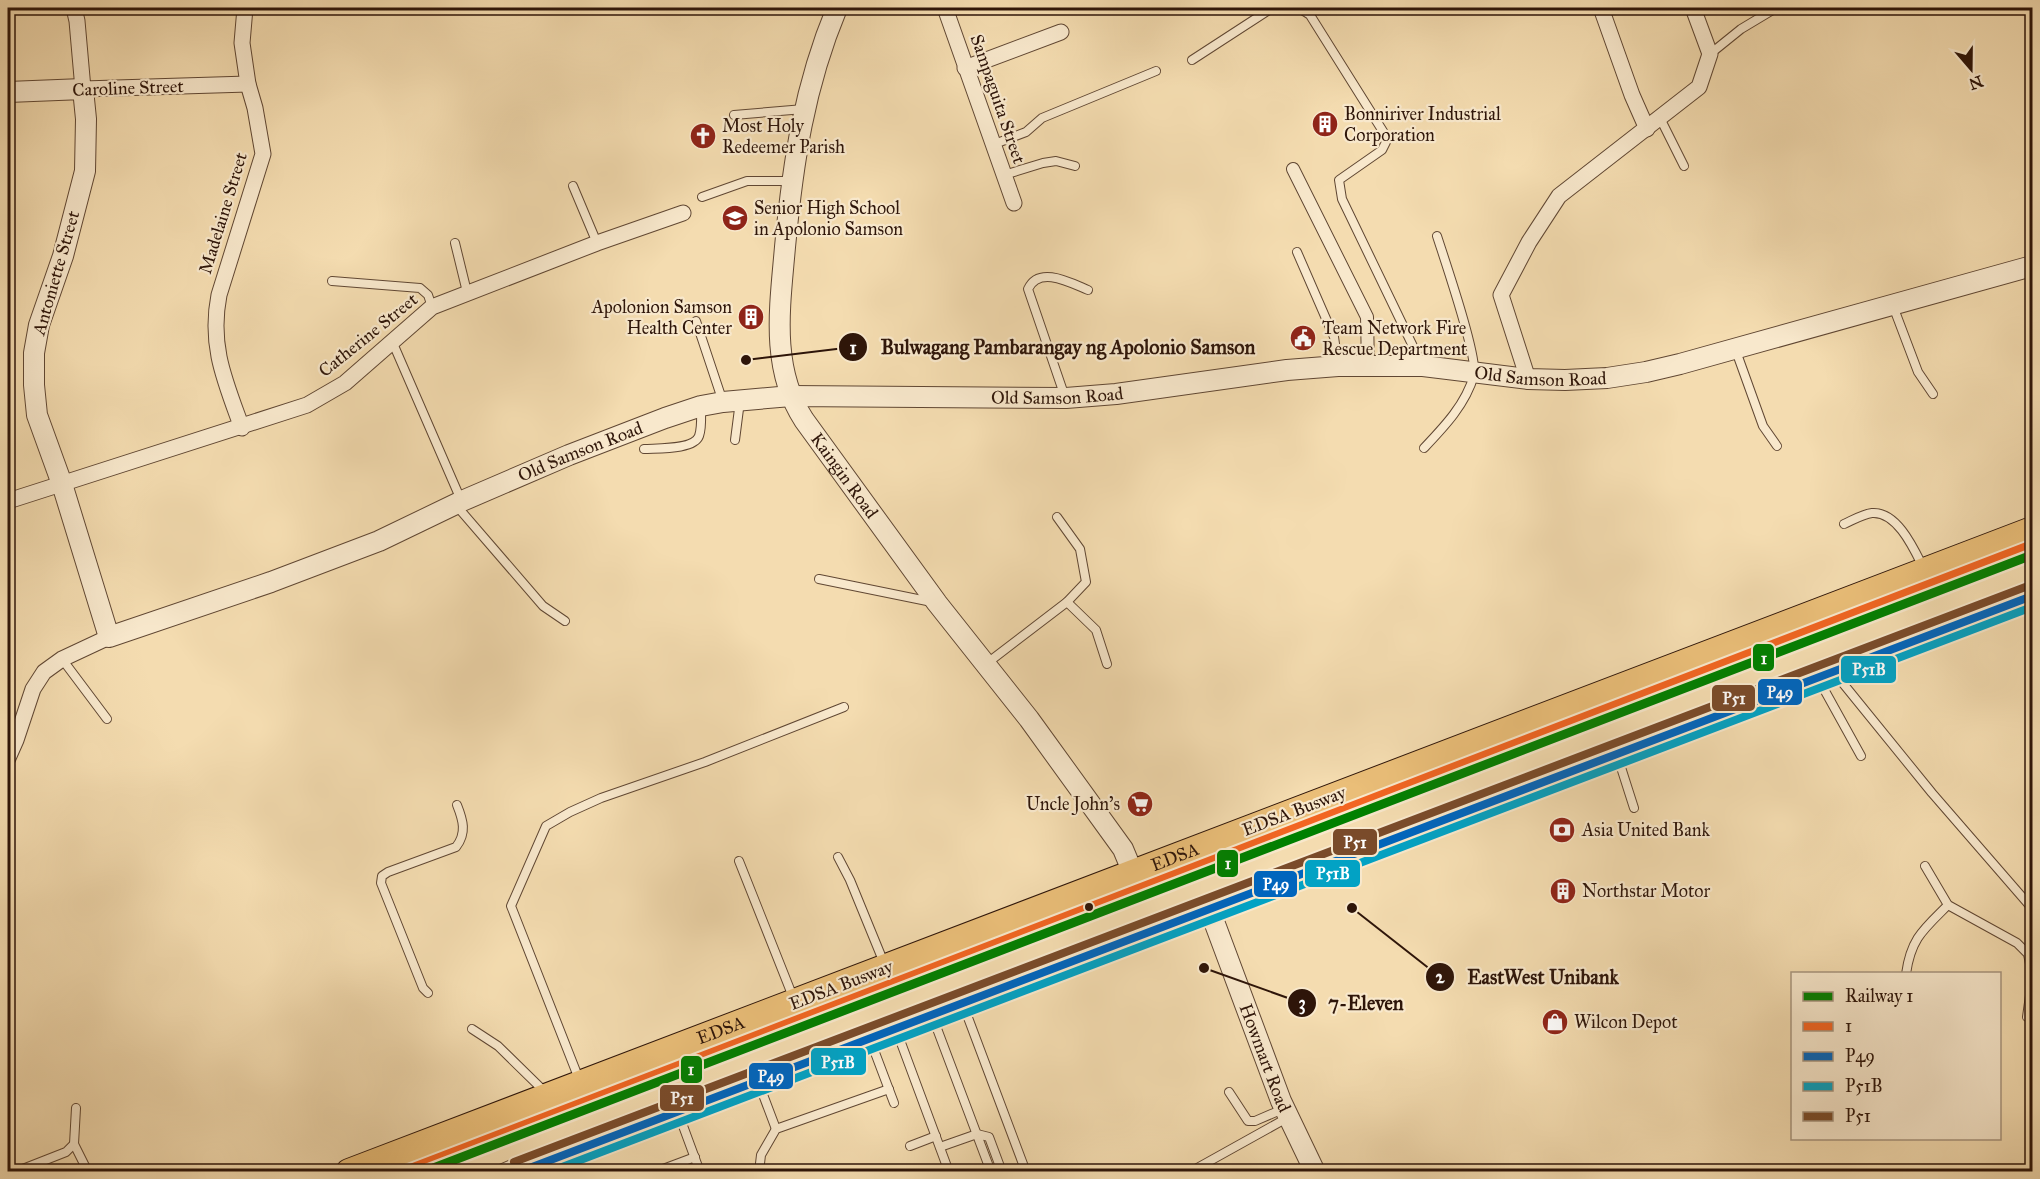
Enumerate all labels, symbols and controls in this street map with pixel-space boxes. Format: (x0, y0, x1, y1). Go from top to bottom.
street label: Sampaguita Street (965, 31, 1031, 167)
north arrow (1941, 39, 2001, 99)
text: N (1966, 71, 1986, 94)
street label: Caroline Street (72, 75, 185, 101)
place label: Bonniriver Industrial Corporation (1344, 103, 1501, 146)
building icon: Bonniriver Industrial Corporation (1310, 109, 1340, 139)
place label: Most Holy Redeemer Parish (722, 115, 845, 158)
church icon: Most Holy Redeemer Parish (688, 121, 718, 151)
street label: Madelaine Street (194, 149, 252, 276)
place label: Senior High School in Apolonio Samson (754, 197, 903, 240)
school or university icon: Senior High School in Apolonio Samson (720, 203, 750, 233)
street label: Antoniette Street (27, 208, 84, 339)
street label: Catherine Street (314, 288, 423, 382)
place label: Apolonion Samson Health Center (591, 296, 732, 339)
building icon: Apolonion Samson Health Center (736, 302, 766, 332)
place label: Team Network Fire Rescue Department (1322, 317, 1468, 360)
public building icon: Team Network Fire Rescue Department (1288, 323, 1318, 353)
callout: Bulwagang Pambarangay ng Apolonio Samson (838, 328, 1267, 366)
text: Bulwagang Pambarangay ng Apolonio Samson (881, 335, 1256, 360)
text: 1 (849, 337, 857, 359)
street label: Old Samson Road (1473, 361, 1607, 391)
street label: Old Samson Road (991, 382, 1125, 409)
street label: Old Samson Road (515, 417, 646, 487)
street label: Kaingin Road (806, 428, 883, 523)
line badge: 1 (1752, 643, 1775, 672)
text: 1 (1761, 649, 1768, 668)
line badge: P51B (1840, 655, 1897, 684)
text: P51B (1852, 660, 1886, 679)
line badge: P49 (1757, 678, 1803, 706)
text: P49 (1767, 683, 1793, 703)
line badge: P51 (1711, 684, 1756, 712)
text: P51 (1723, 689, 1746, 708)
street label: EDSA Busway (1239, 781, 1349, 841)
supermarket icon: Uncle John's (1125, 789, 1155, 819)
place label: Uncle John's (1026, 793, 1120, 816)
bank icon: Asia United Bank (1547, 815, 1577, 845)
place label: Asia United Bank (1581, 819, 1711, 841)
line badge: P51 (1332, 828, 1378, 856)
text: P51 (1344, 833, 1367, 852)
street label: EDSA (1148, 838, 1202, 876)
line badge: 1 (1216, 849, 1239, 878)
text: 1 (1225, 854, 1232, 873)
line badge: P51B (1304, 859, 1361, 888)
text: P51B (1316, 864, 1350, 883)
line badge: P49 (1253, 870, 1298, 898)
text: P49 (1263, 875, 1289, 895)
building icon: Northstar Motor (1548, 876, 1578, 906)
place label: Northstar Motor (1582, 880, 1710, 902)
unlabelled marker (1083, 901, 1095, 913)
street label: EDSA Busway (786, 955, 896, 1015)
callout: EastWest Unibank (1425, 958, 1631, 996)
text: EastWest Unibank (1467, 965, 1620, 989)
text: 2 (1436, 966, 1446, 988)
legend (1791, 972, 2001, 1140)
callout: 7-Eleven (1287, 984, 1416, 1022)
text: Railway 1 (1845, 985, 1913, 1007)
text: 7-Eleven (1328, 991, 1404, 1015)
text: 3 (1298, 992, 1306, 1015)
street label: Howmart Road (1235, 1000, 1296, 1116)
shop icon: Wilcon Depot (1540, 1007, 1570, 1037)
street label: EDSA (694, 1011, 748, 1049)
place label: Wilcon Depot (1574, 1011, 1678, 1033)
text: 1 (1845, 1015, 1852, 1037)
text: P49 (1845, 1045, 1875, 1067)
line badge: P51B (810, 1047, 867, 1076)
text: P51B (821, 1053, 855, 1072)
line badge: 1 (680, 1055, 703, 1084)
text: 1 (688, 1060, 695, 1079)
line badge: P49 (748, 1062, 794, 1090)
text: P49 (758, 1067, 784, 1087)
text: P51B (1845, 1075, 1883, 1097)
line badge: P51 (659, 1084, 705, 1112)
text: P51 (671, 1089, 694, 1108)
text: P51 (1845, 1105, 1871, 1127)

